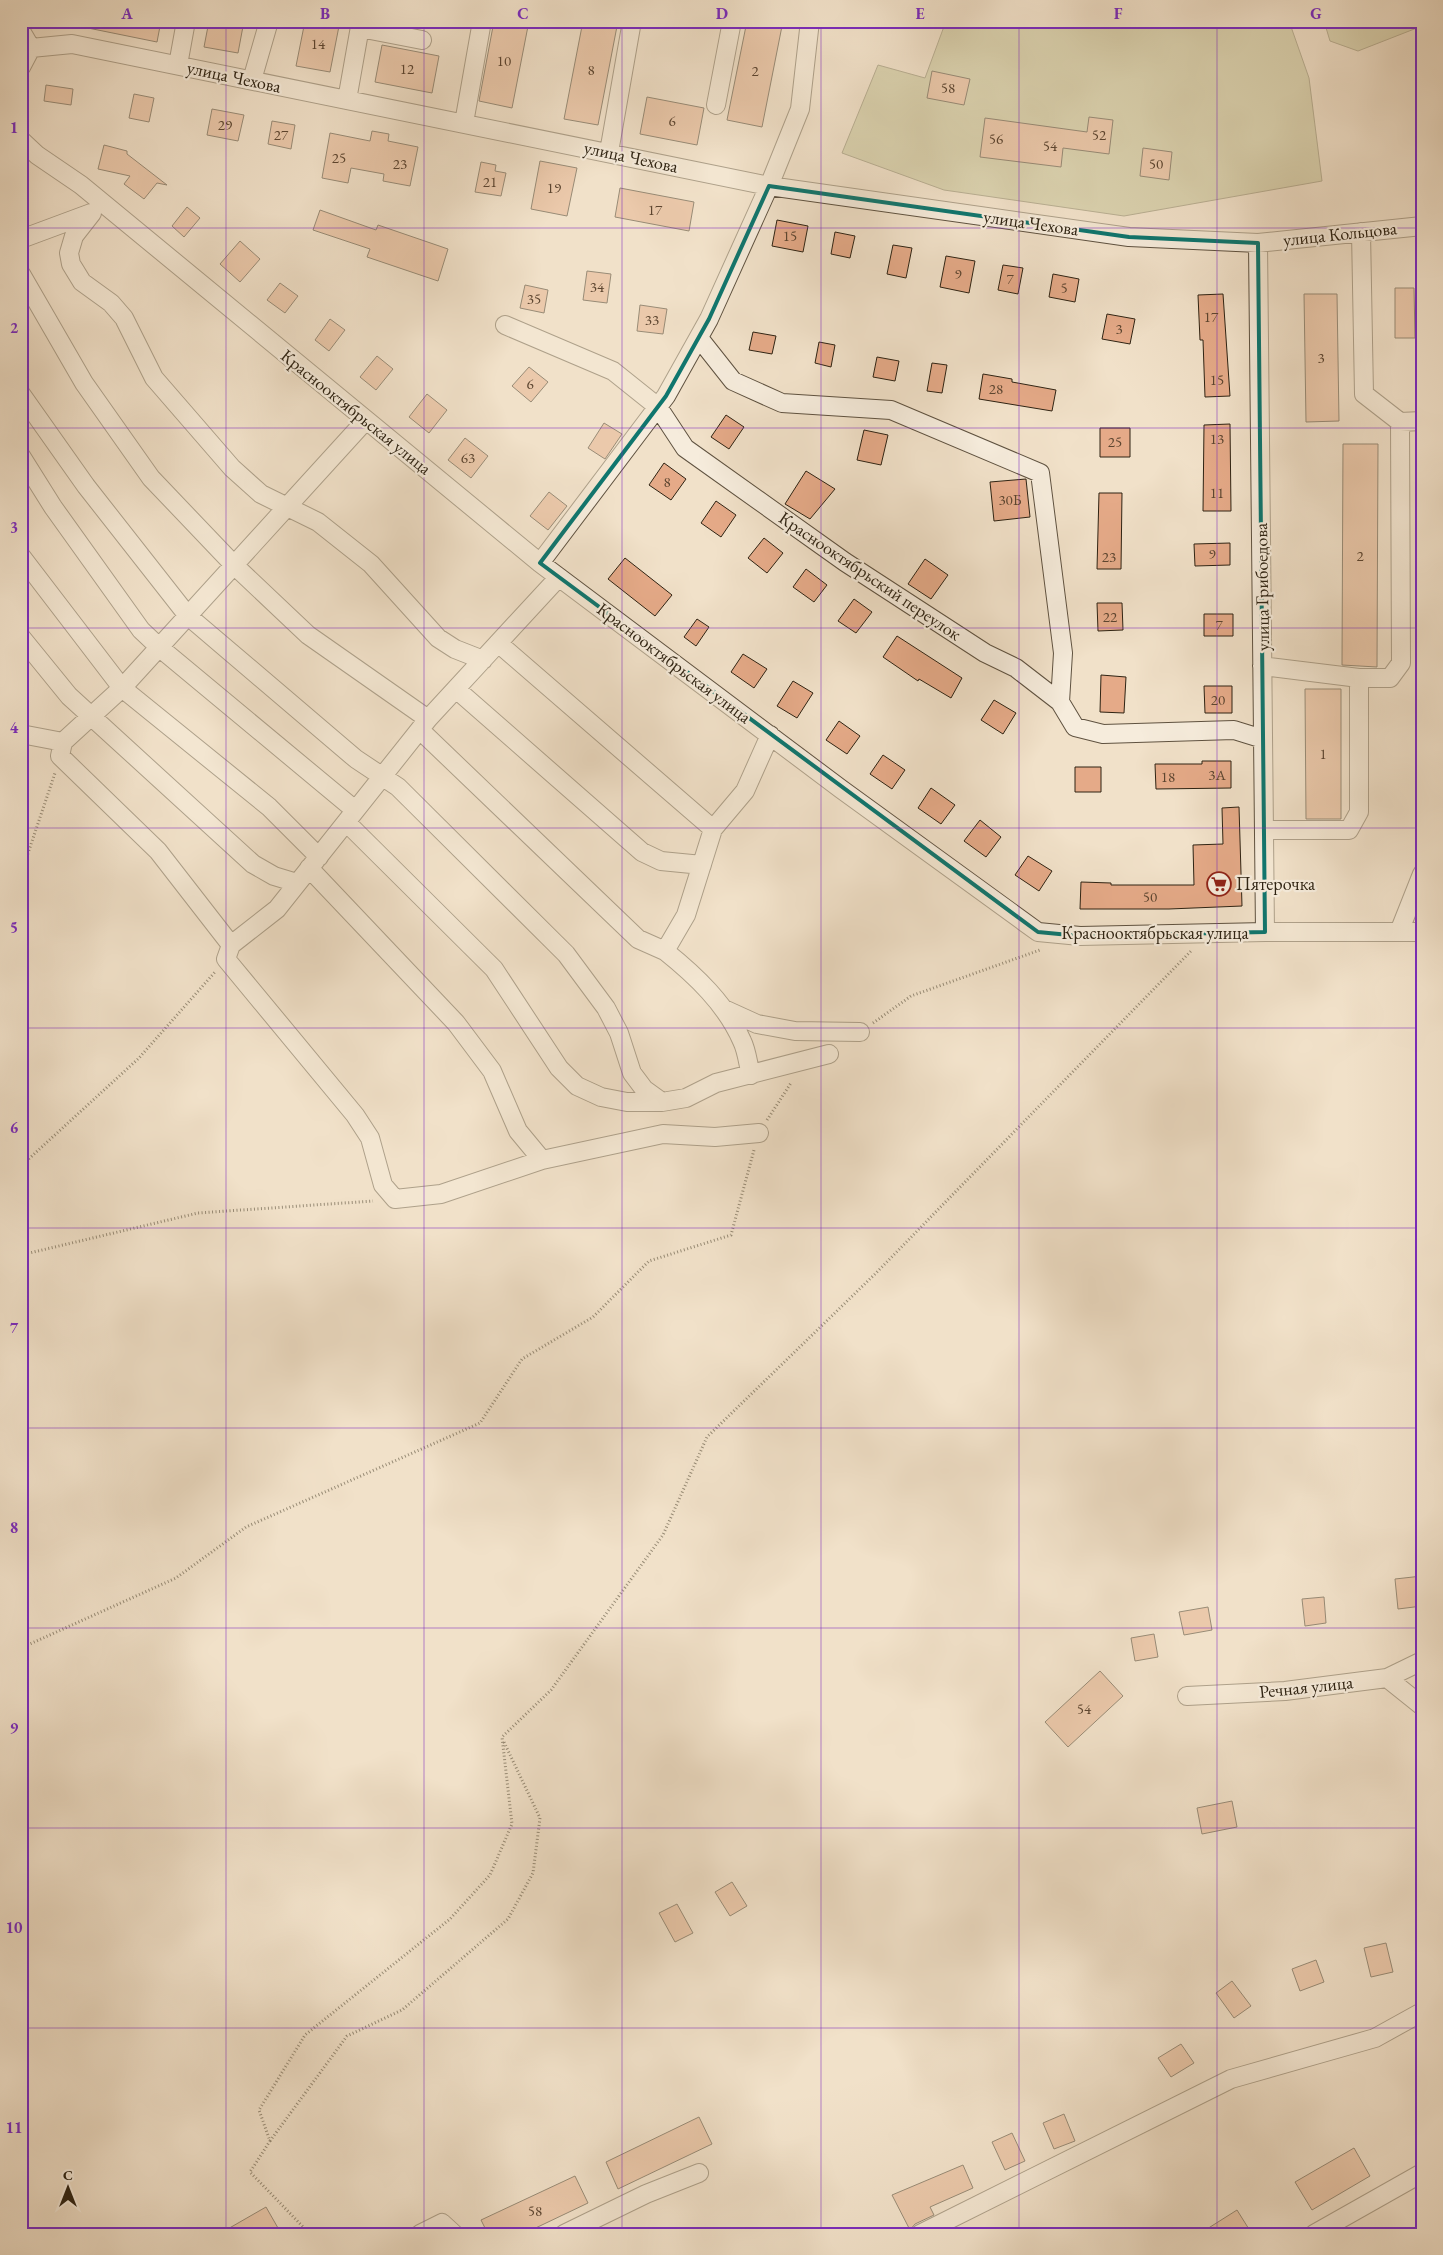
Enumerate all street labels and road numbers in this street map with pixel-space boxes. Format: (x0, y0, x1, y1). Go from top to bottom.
street label: улица Чехова (185, 55, 284, 98)
street label: улица Чехова (582, 135, 681, 178)
street label: улица Чехова (982, 204, 1081, 241)
street label: улица Кольцова (1282, 216, 1399, 251)
street label: Краснооктябрьская улица (276, 344, 437, 480)
street label: Краснооктябрьский переулок (775, 506, 966, 646)
street label: улица Грибоедова (1249, 522, 1274, 651)
street label: Краснооктябрьская улица (593, 597, 757, 729)
street label: Краснооктябрьская улица (1061, 921, 1249, 944)
street label: Речная улица (1258, 1670, 1355, 1703)

